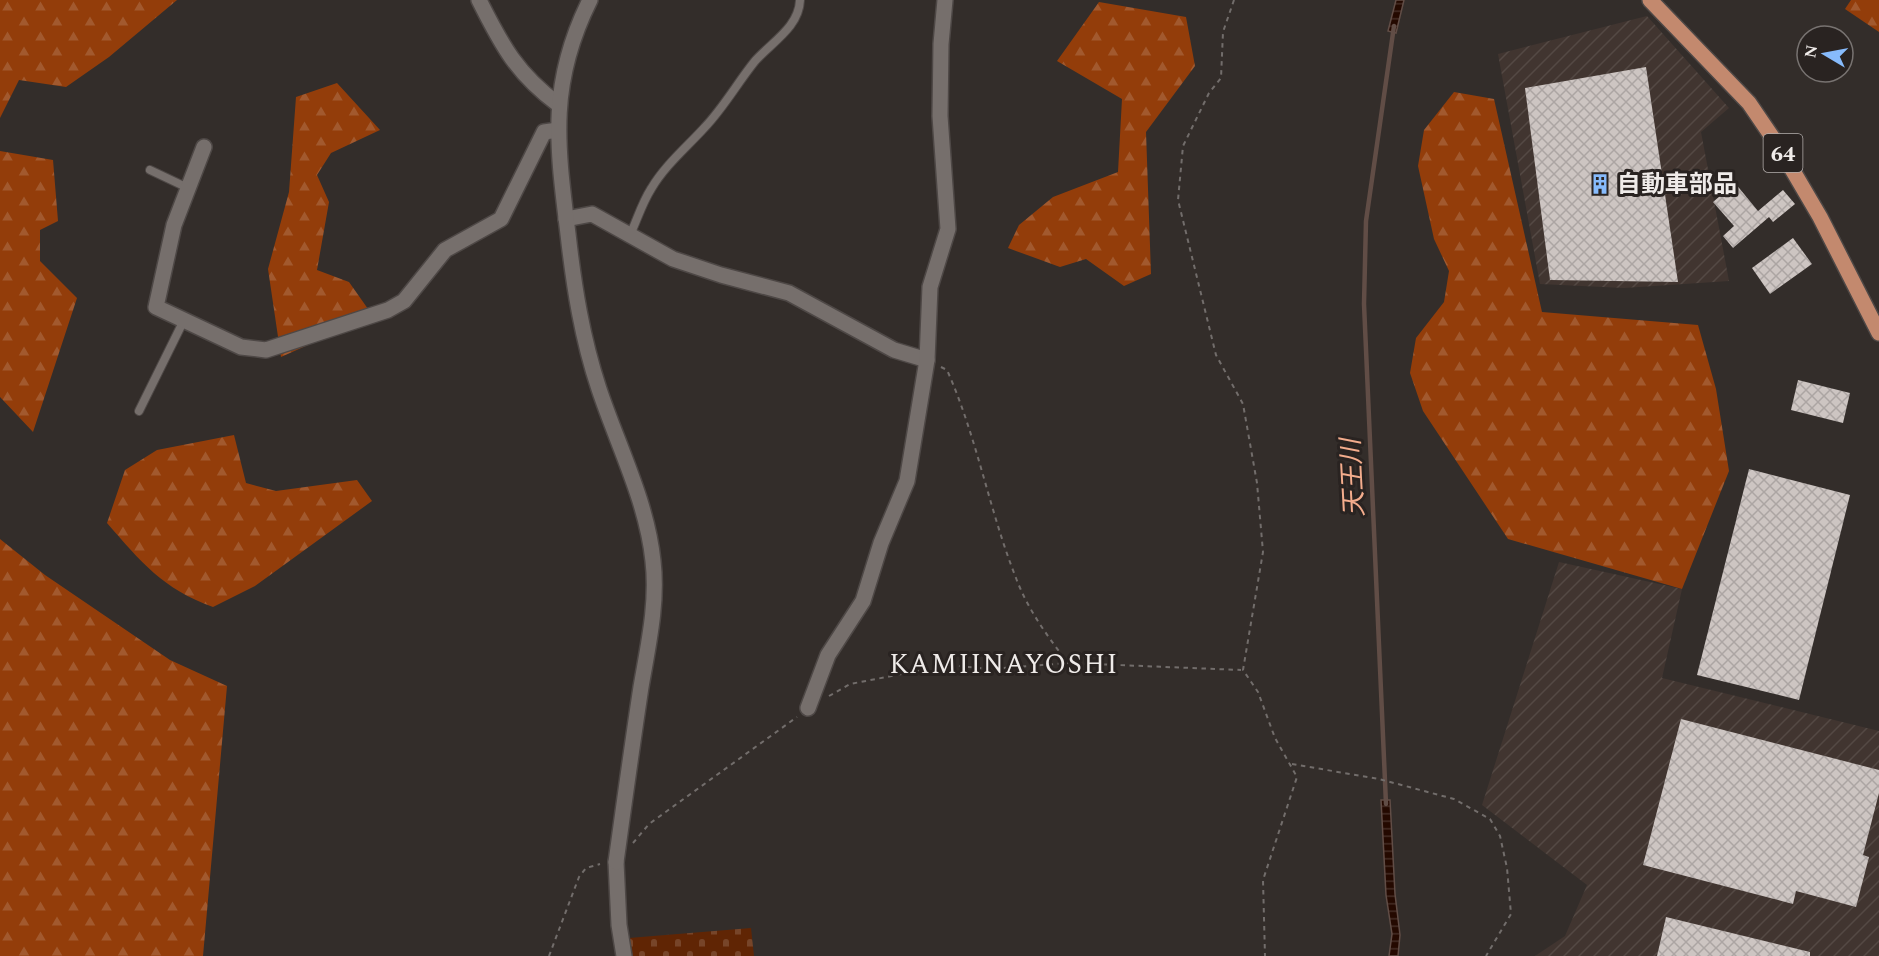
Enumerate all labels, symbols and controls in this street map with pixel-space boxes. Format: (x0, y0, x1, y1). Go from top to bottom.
north arrow (1795, 24, 1855, 84)
text: N (1798, 43, 1824, 60)
road number: 64 (1764, 134, 1802, 172)
place label: 自動車部品 (1617, 167, 1737, 203)
building icon: 自動車部品 (1588, 172, 1612, 196)
water label: 天王川 (1331, 435, 1375, 518)
district label: KAMIINAYOSHI (889, 644, 1119, 686)

